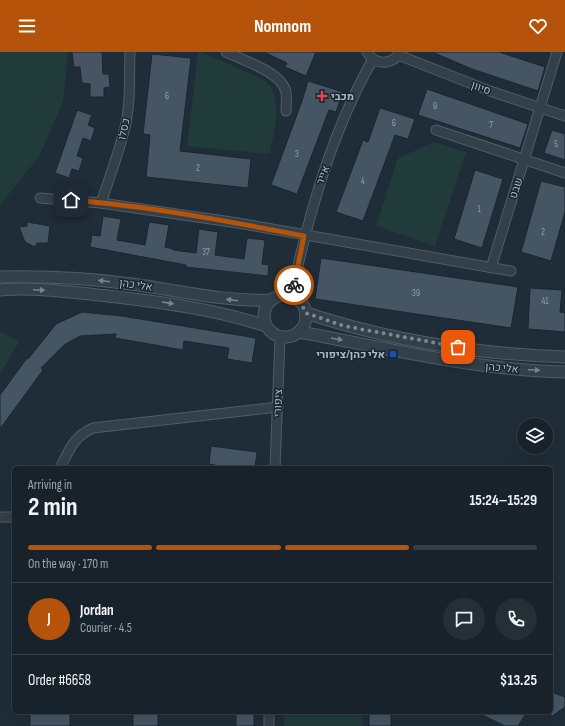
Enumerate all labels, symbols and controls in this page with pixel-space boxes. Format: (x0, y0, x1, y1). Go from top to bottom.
icon: menu (16, 15, 38, 37)
icon: heart (527, 15, 549, 37)
text: Nomnom (254, 16, 311, 37)
street label: סיוון (469, 78, 493, 98)
marker: מכבי (316, 90, 328, 102)
place label: מכבי (331, 90, 354, 103)
house number: 6 (165, 91, 169, 102)
house number: 9 (433, 101, 437, 112)
street label: כסלו (115, 117, 133, 141)
house number: 6 (392, 118, 396, 129)
house number: 7 (489, 120, 493, 131)
house number: 5 (554, 139, 558, 150)
house number: 3 (295, 149, 299, 160)
house number: 2 (196, 163, 200, 174)
street label: אייר (314, 164, 332, 186)
house number: 4 (361, 176, 365, 187)
street label: שבט (507, 176, 525, 200)
pin (54, 183, 88, 217)
icon: home (60, 189, 82, 211)
house number: 1 (477, 204, 481, 215)
house number: 2 (541, 227, 545, 238)
house number: 37 (202, 247, 210, 258)
courier (274, 265, 314, 305)
icon: bike (283, 274, 305, 296)
street label: אלי כהן (119, 276, 153, 294)
one-way arrow (98, 278, 110, 284)
one-way arrow (33, 287, 46, 293)
house number: 39 (412, 288, 420, 299)
house number: 41 (542, 296, 549, 307)
one-way arrow (226, 297, 238, 303)
one-way arrow (162, 301, 174, 307)
pin (441, 330, 475, 364)
one-way arrow (331, 336, 343, 342)
icon: bag (447, 336, 469, 358)
place label: אלי כהן/ציפורי (316, 348, 385, 361)
marker: אלי כהן/ציפורי (388, 349, 398, 359)
street label: אלי כהן (485, 360, 519, 376)
one-way arrow (528, 367, 540, 374)
street label: ציפורי (271, 389, 285, 417)
map controls (517, 418, 553, 454)
button: layers (517, 418, 553, 454)
text: Arriving in (28, 477, 72, 493)
text: 15:24–15:29 (469, 491, 537, 510)
text: 2 min (28, 492, 78, 523)
text: On the way · 170 m (28, 556, 108, 572)
button: chat (443, 598, 485, 640)
button: phone (495, 598, 537, 640)
text: Jordan (80, 601, 114, 620)
text: J (47, 609, 51, 628)
text: Courier · 4.5 (80, 620, 132, 636)
text: Order #6658 (28, 671, 91, 690)
text: $13.25 (500, 671, 537, 690)

